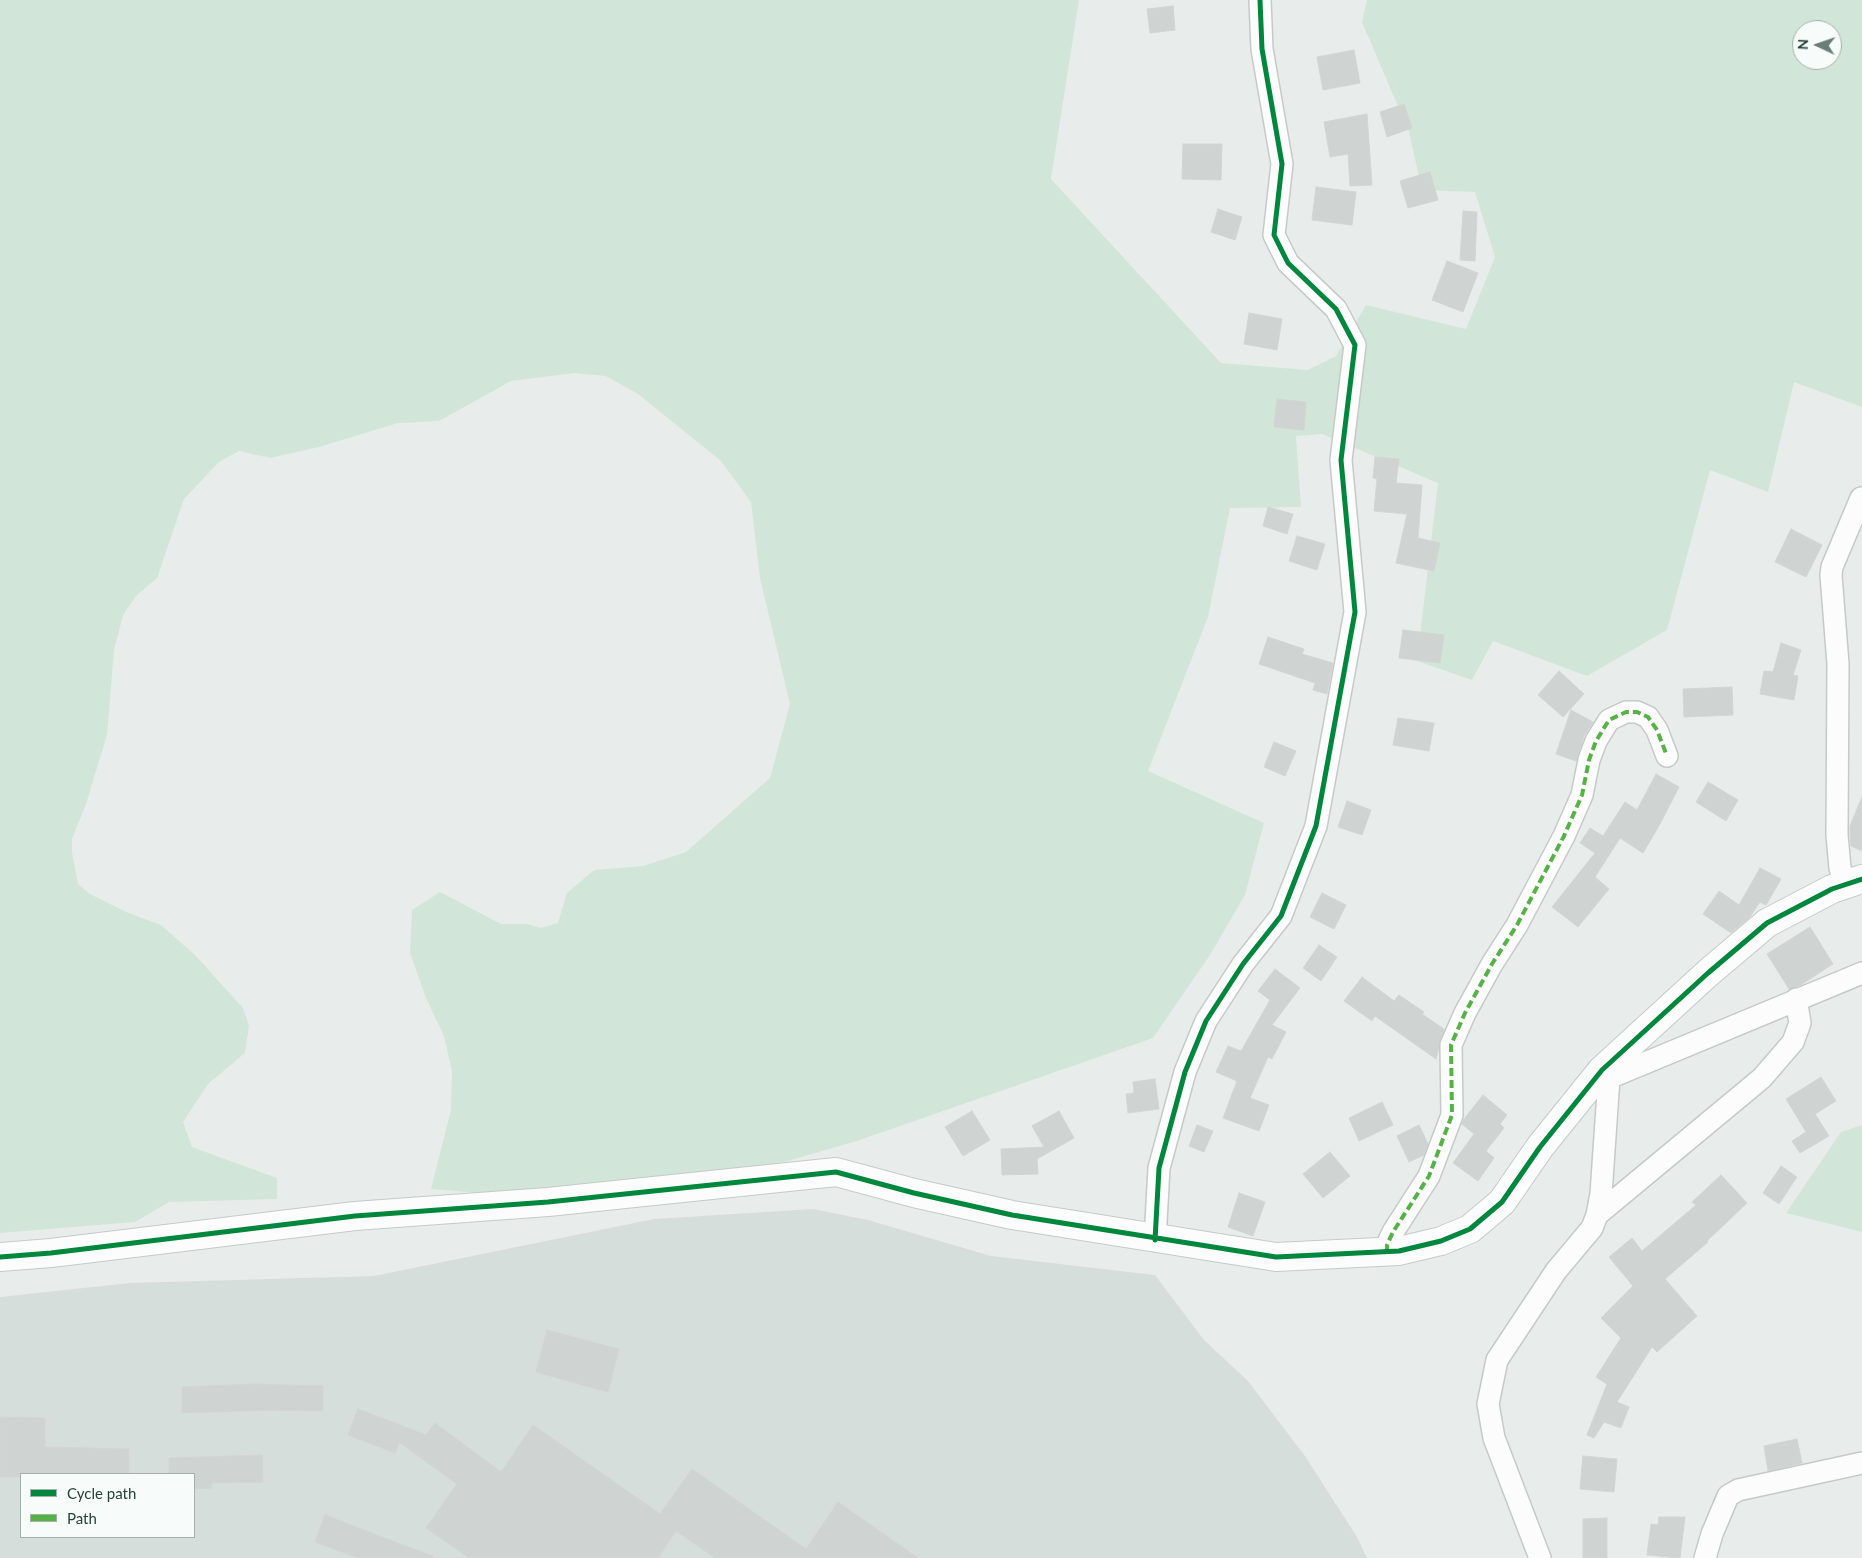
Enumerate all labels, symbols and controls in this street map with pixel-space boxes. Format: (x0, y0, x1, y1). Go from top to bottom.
north arrow (1792, 20, 1842, 70)
text: N (1794, 38, 1811, 50)
legend (20, 1473, 195, 1538)
text: Cycle path (67, 1484, 136, 1502)
text: Path (67, 1509, 97, 1527)

